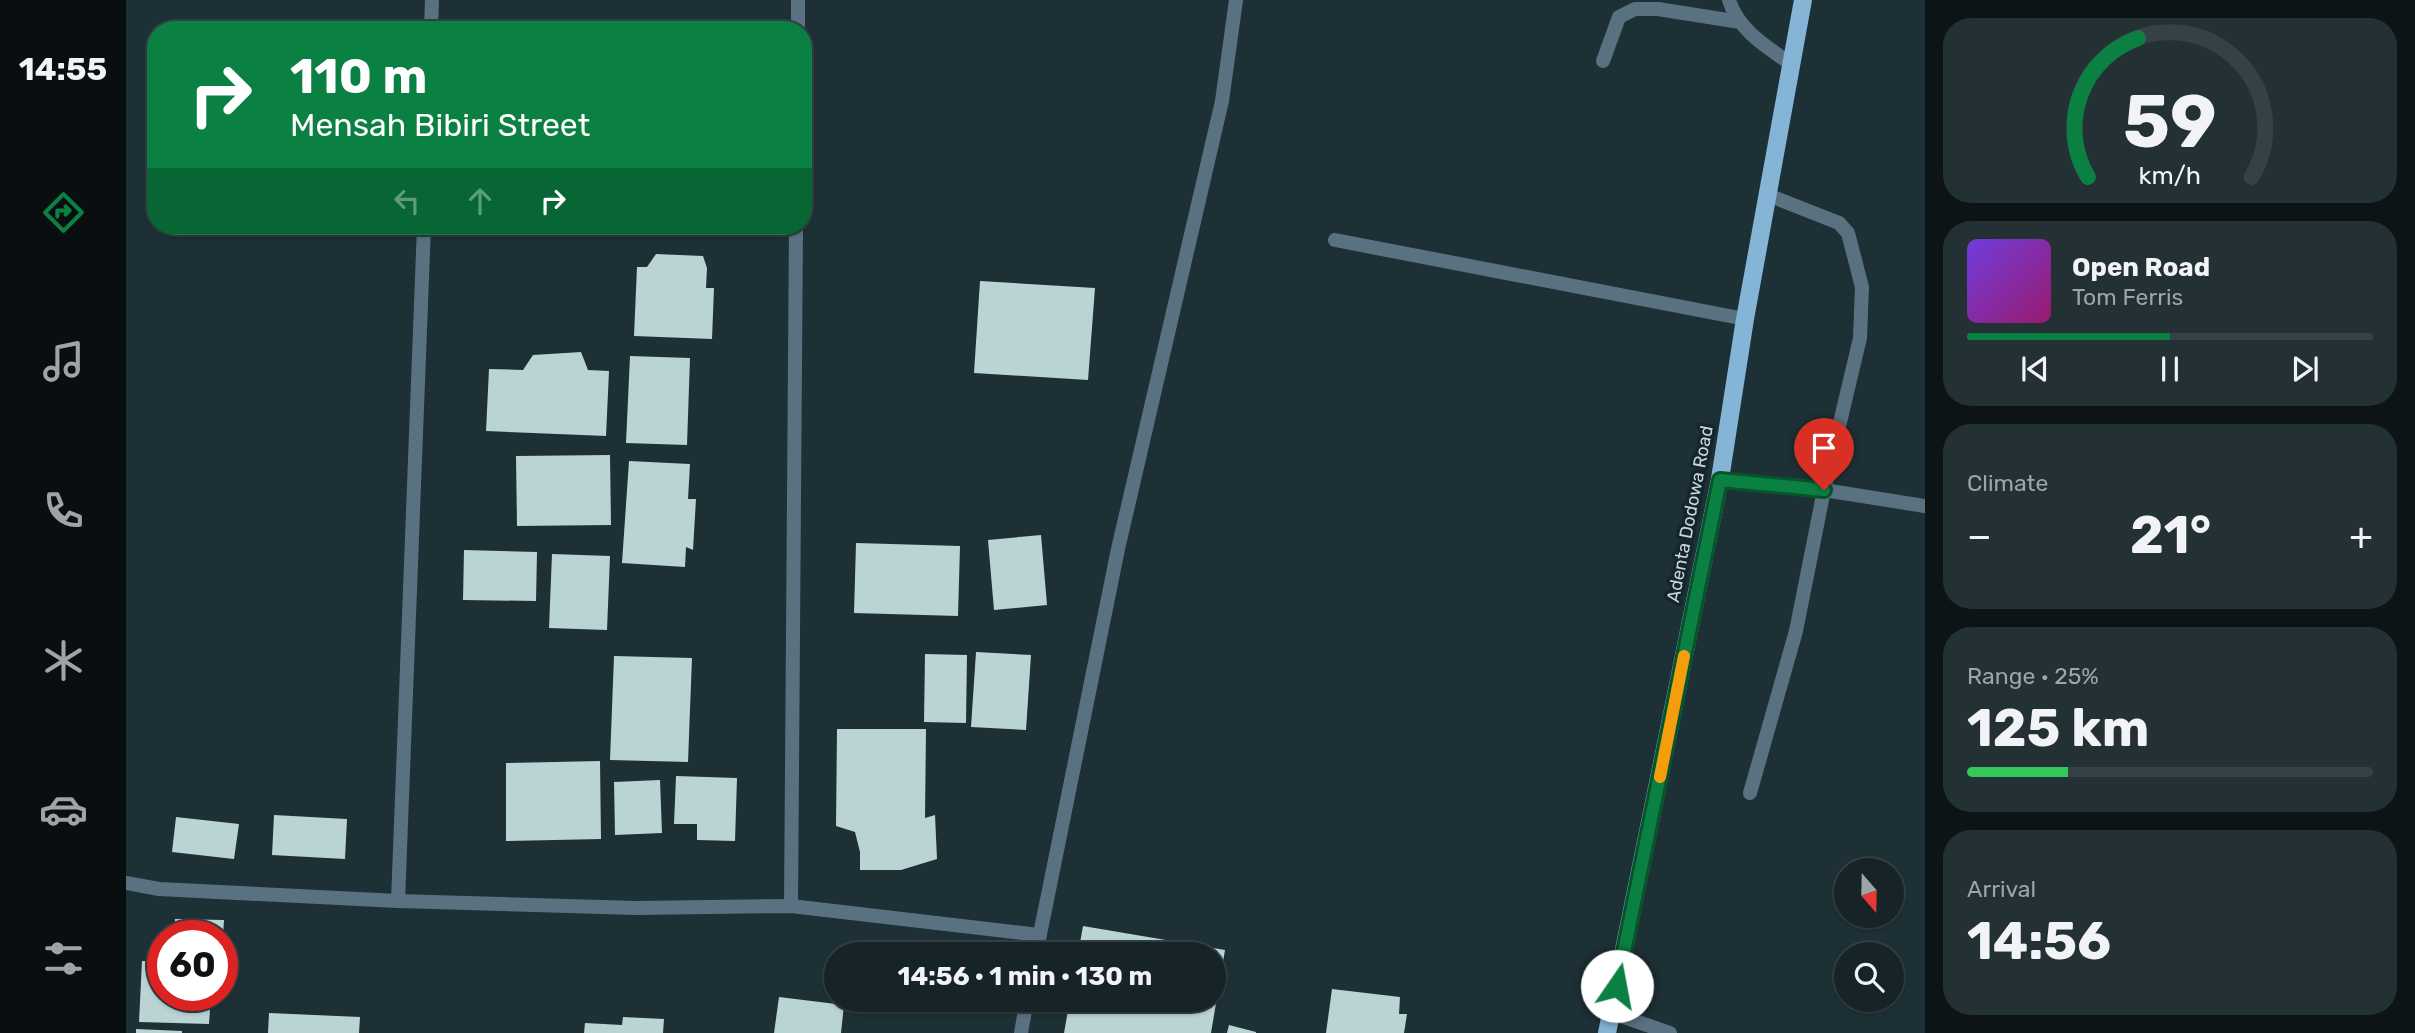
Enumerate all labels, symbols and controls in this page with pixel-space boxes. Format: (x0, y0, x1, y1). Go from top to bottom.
text: 110 m (290, 47, 427, 105)
icon: right (175, 49, 266, 140)
text: 14:55 (19, 50, 107, 88)
text: 59 (2123, 79, 2217, 165)
text: Mensah Bibiri Street (290, 106, 590, 144)
text: km/h (2139, 160, 2201, 189)
icon: left (388, 182, 426, 220)
icon: ahead (461, 182, 499, 220)
icon: right (534, 182, 572, 220)
icon: directions (39, 188, 88, 237)
text: Open Road (2072, 252, 2210, 283)
text: Tom Ferris (2072, 283, 2183, 311)
icon: music (39, 337, 88, 386)
icon: previous (2016, 350, 2054, 388)
icon: pause (2151, 350, 2189, 388)
icon: next (2286, 350, 2324, 388)
pin (1794, 418, 1854, 490)
street label: Adenta Dodowa Road (1662, 424, 1718, 604)
icon: arrive (1805, 429, 1843, 467)
text: Climate (1967, 469, 2048, 497)
icon: phone (39, 486, 88, 535)
text: 21° (2130, 504, 2211, 566)
text: − (1967, 513, 1992, 559)
text: + (2349, 513, 2373, 559)
icon: climate (39, 636, 88, 685)
text: Range · 25% (1967, 662, 2099, 690)
text: 125 km (1967, 697, 2149, 759)
icon: car (39, 785, 88, 834)
north arrow (1834, 858, 1904, 928)
map controls (1834, 858, 1904, 1012)
text: Arrival (1967, 875, 2036, 903)
text: 14:56 (1967, 910, 2111, 972)
speed limit sign: 60 (147, 920, 238, 1011)
icon: filters (39, 934, 88, 983)
button: search (1834, 942, 1904, 1012)
position arrow (1580, 949, 1654, 1023)
text: 14:56 · 1 min · 130 m (898, 961, 1152, 992)

